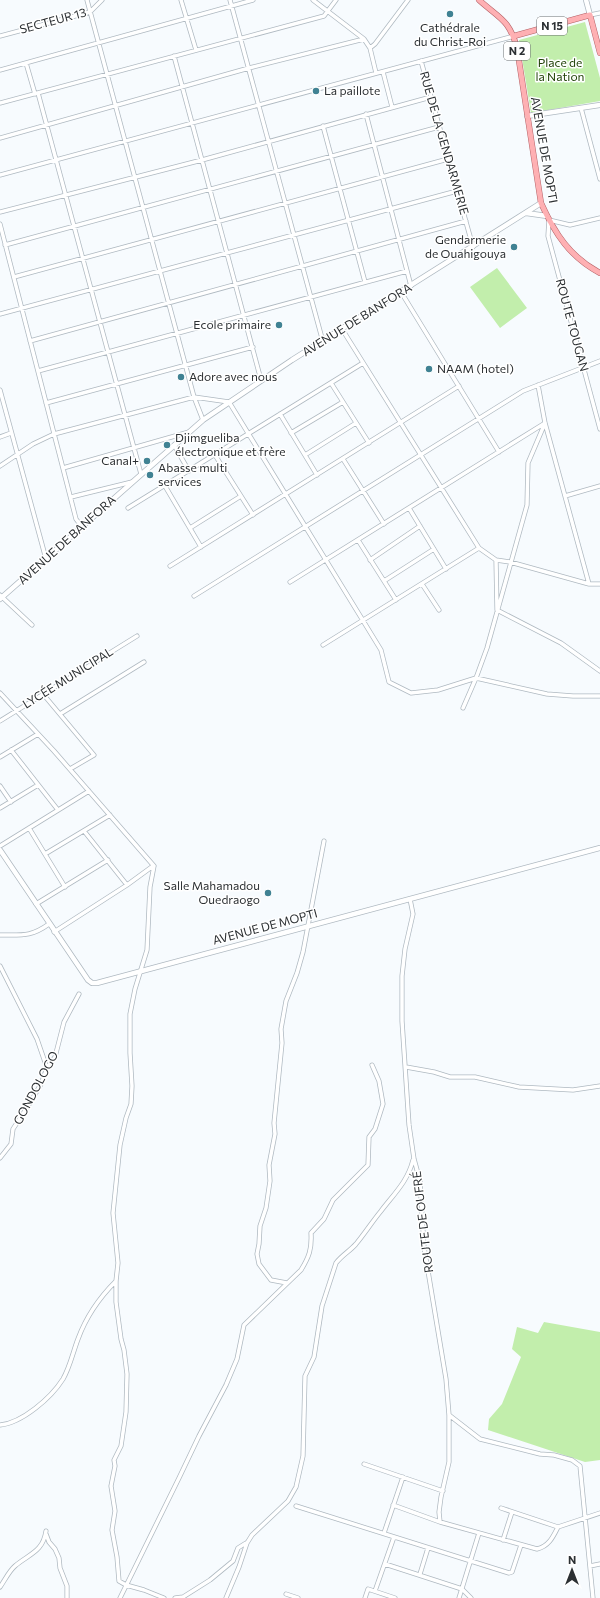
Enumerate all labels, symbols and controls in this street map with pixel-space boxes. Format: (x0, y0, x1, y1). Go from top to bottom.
street label: SECTEUR 13 (18, 4, 88, 36)
marker: Cathédrale du Christ-Roi (445, 9, 455, 19)
road number: N 15 (537, 17, 567, 35)
place label: Cathédrale du Christ-Roi (414, 20, 486, 48)
road number: N 2 (504, 42, 530, 60)
park label: Place de la Nation (536, 55, 585, 83)
street label: RUE DE LA GENDARMERIE (418, 69, 472, 216)
place label: La paillote (324, 83, 380, 97)
marker: La paillote (311, 86, 321, 96)
street label: AVENUE DE MOPTI (529, 95, 561, 204)
place label: Gendarmerie de Ouahigouya (425, 232, 506, 260)
marker: Gendarmerie de Ouahigouya (509, 242, 519, 252)
street label: ROUTE TOUGAN (554, 277, 592, 373)
street label: AVENUE DE BANFORA (299, 280, 414, 359)
place label: Ecole primaire (193, 317, 271, 331)
marker: Ecole primaire (274, 320, 284, 330)
place label: NAAM (hotel) (437, 361, 514, 375)
marker: NAAM (hotel) (424, 364, 434, 374)
place label: Adore avec nous (189, 369, 277, 383)
marker: Adore avec nous (176, 372, 186, 382)
place label: Djimgueliba électronique et frère (175, 430, 286, 458)
marker: Djimgueliba électronique et frère (162, 440, 172, 450)
place label: Canal+ (101, 453, 139, 467)
marker: Canal+ (142, 456, 152, 466)
place label: Abasse multi services (158, 460, 227, 488)
marker: Abasse multi services (145, 470, 155, 480)
street label: AVENUE DE BANFORA (15, 492, 118, 587)
street label: LYCÉE MUNICIPAL (20, 644, 115, 711)
place label: Salle Mahamadou Ouedraogo (164, 878, 260, 906)
marker: Salle Mahamadou Ouedraogo (263, 888, 273, 898)
street label: AVENUE DE MOPTI (211, 905, 319, 947)
street label: GONDOLOGO (10, 1048, 60, 1127)
street label: ROUTE DE OUFRÉ (409, 1170, 435, 1274)
north arrow (552, 1550, 592, 1590)
text: N (568, 1553, 576, 1566)

